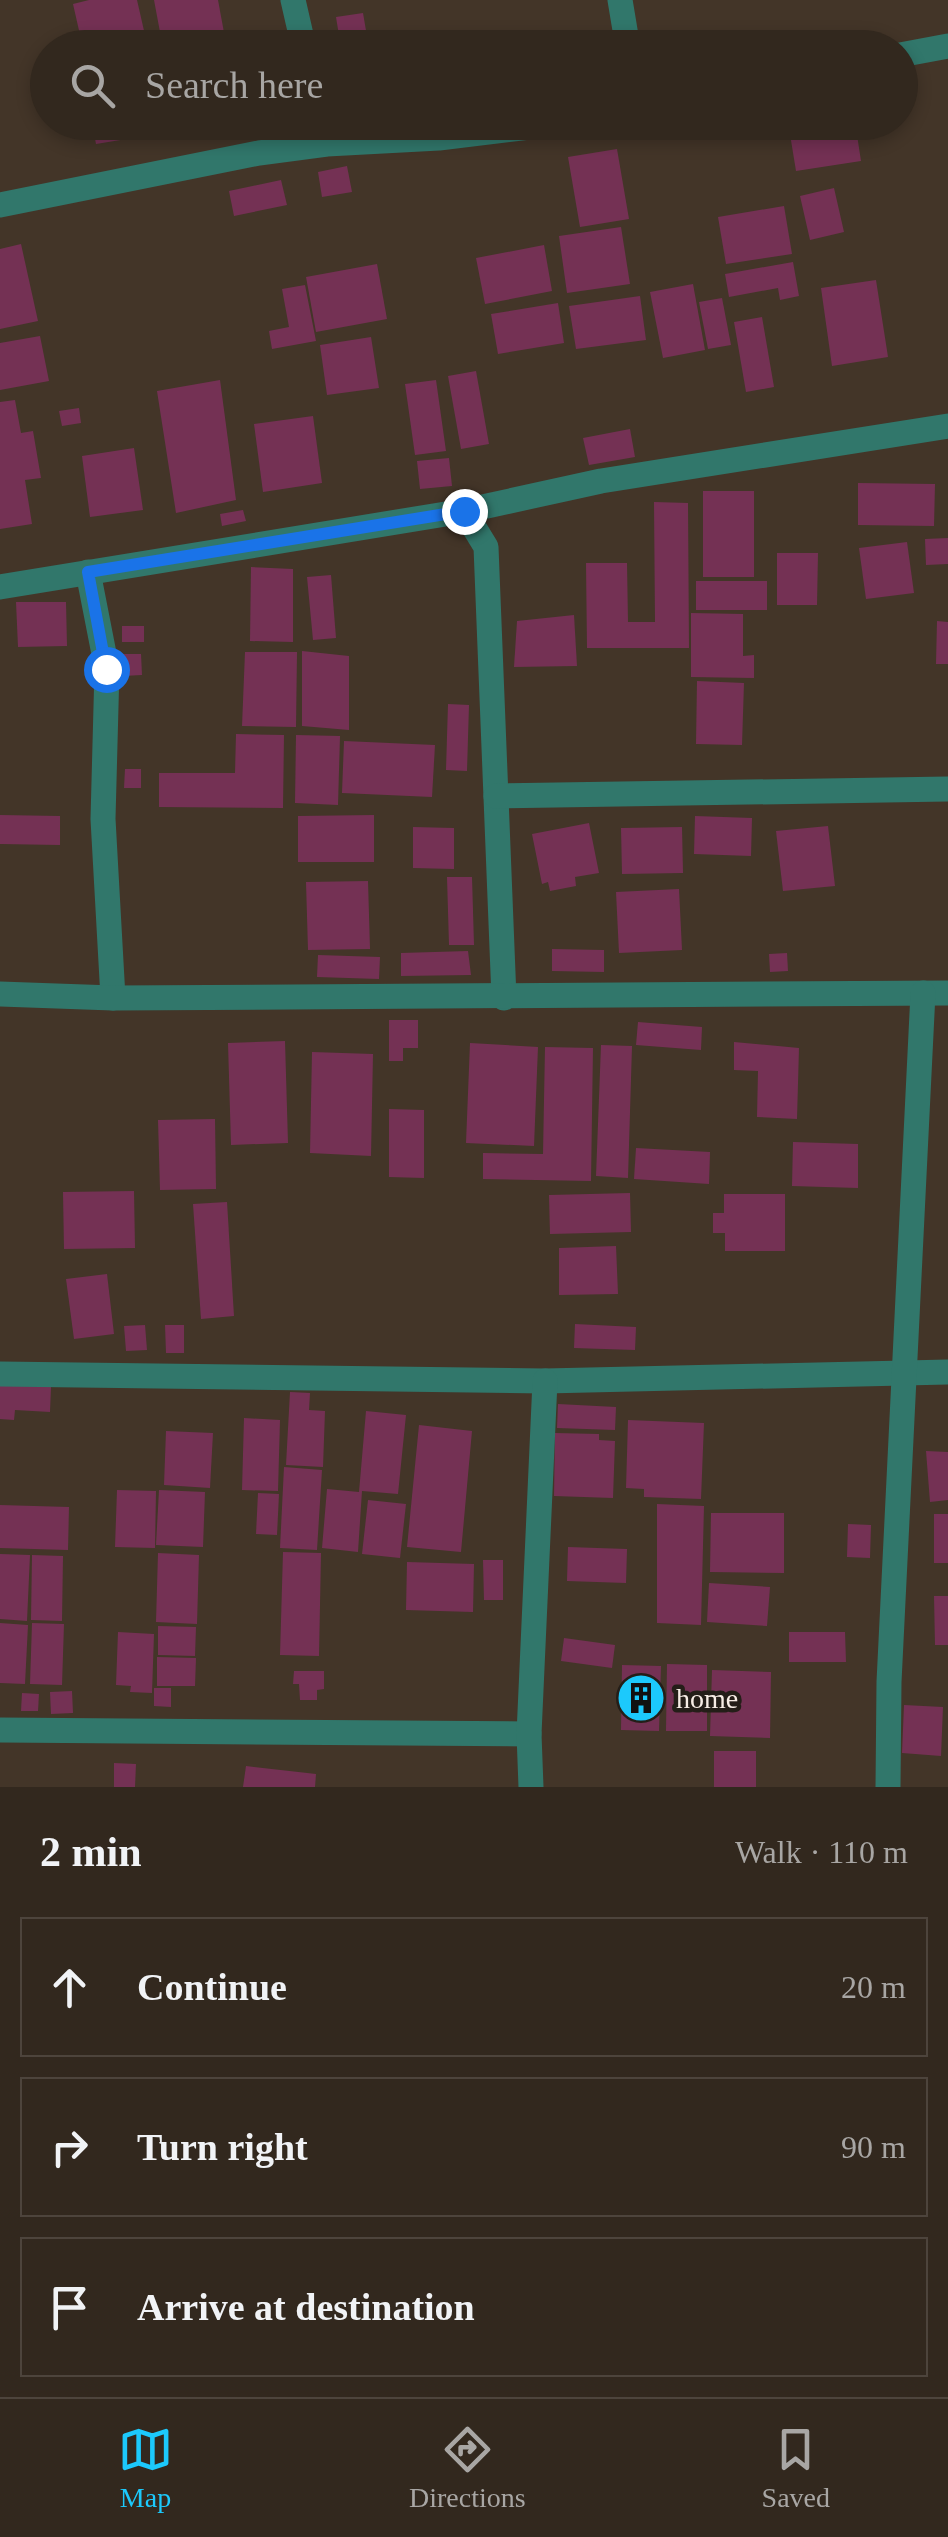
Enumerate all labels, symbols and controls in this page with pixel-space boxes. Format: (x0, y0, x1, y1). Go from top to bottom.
search box (30, 30, 918, 140)
icon: search (65, 58, 120, 113)
text: Search here (145, 64, 323, 106)
route end (442, 489, 488, 535)
route start (84, 647, 130, 693)
building icon: home (615, 1672, 667, 1724)
place label: home (676, 1683, 738, 1714)
text: 2 min (40, 1829, 142, 1875)
text: Walk · 110 m (735, 1834, 908, 1870)
icon: ahead (42, 1960, 97, 2015)
text: Continue (137, 1966, 287, 2008)
text: 20 m (841, 1969, 906, 2005)
icon: right (42, 2120, 97, 2175)
text: Turn right (137, 2126, 308, 2168)
text: 90 m (841, 2129, 906, 2165)
icon: arrive (42, 2280, 97, 2335)
text: Arrive at destination (137, 2286, 475, 2328)
tab: Map (118, 2422, 173, 2514)
tab: Directions (409, 2422, 526, 2514)
tab: Saved (762, 2422, 830, 2514)

